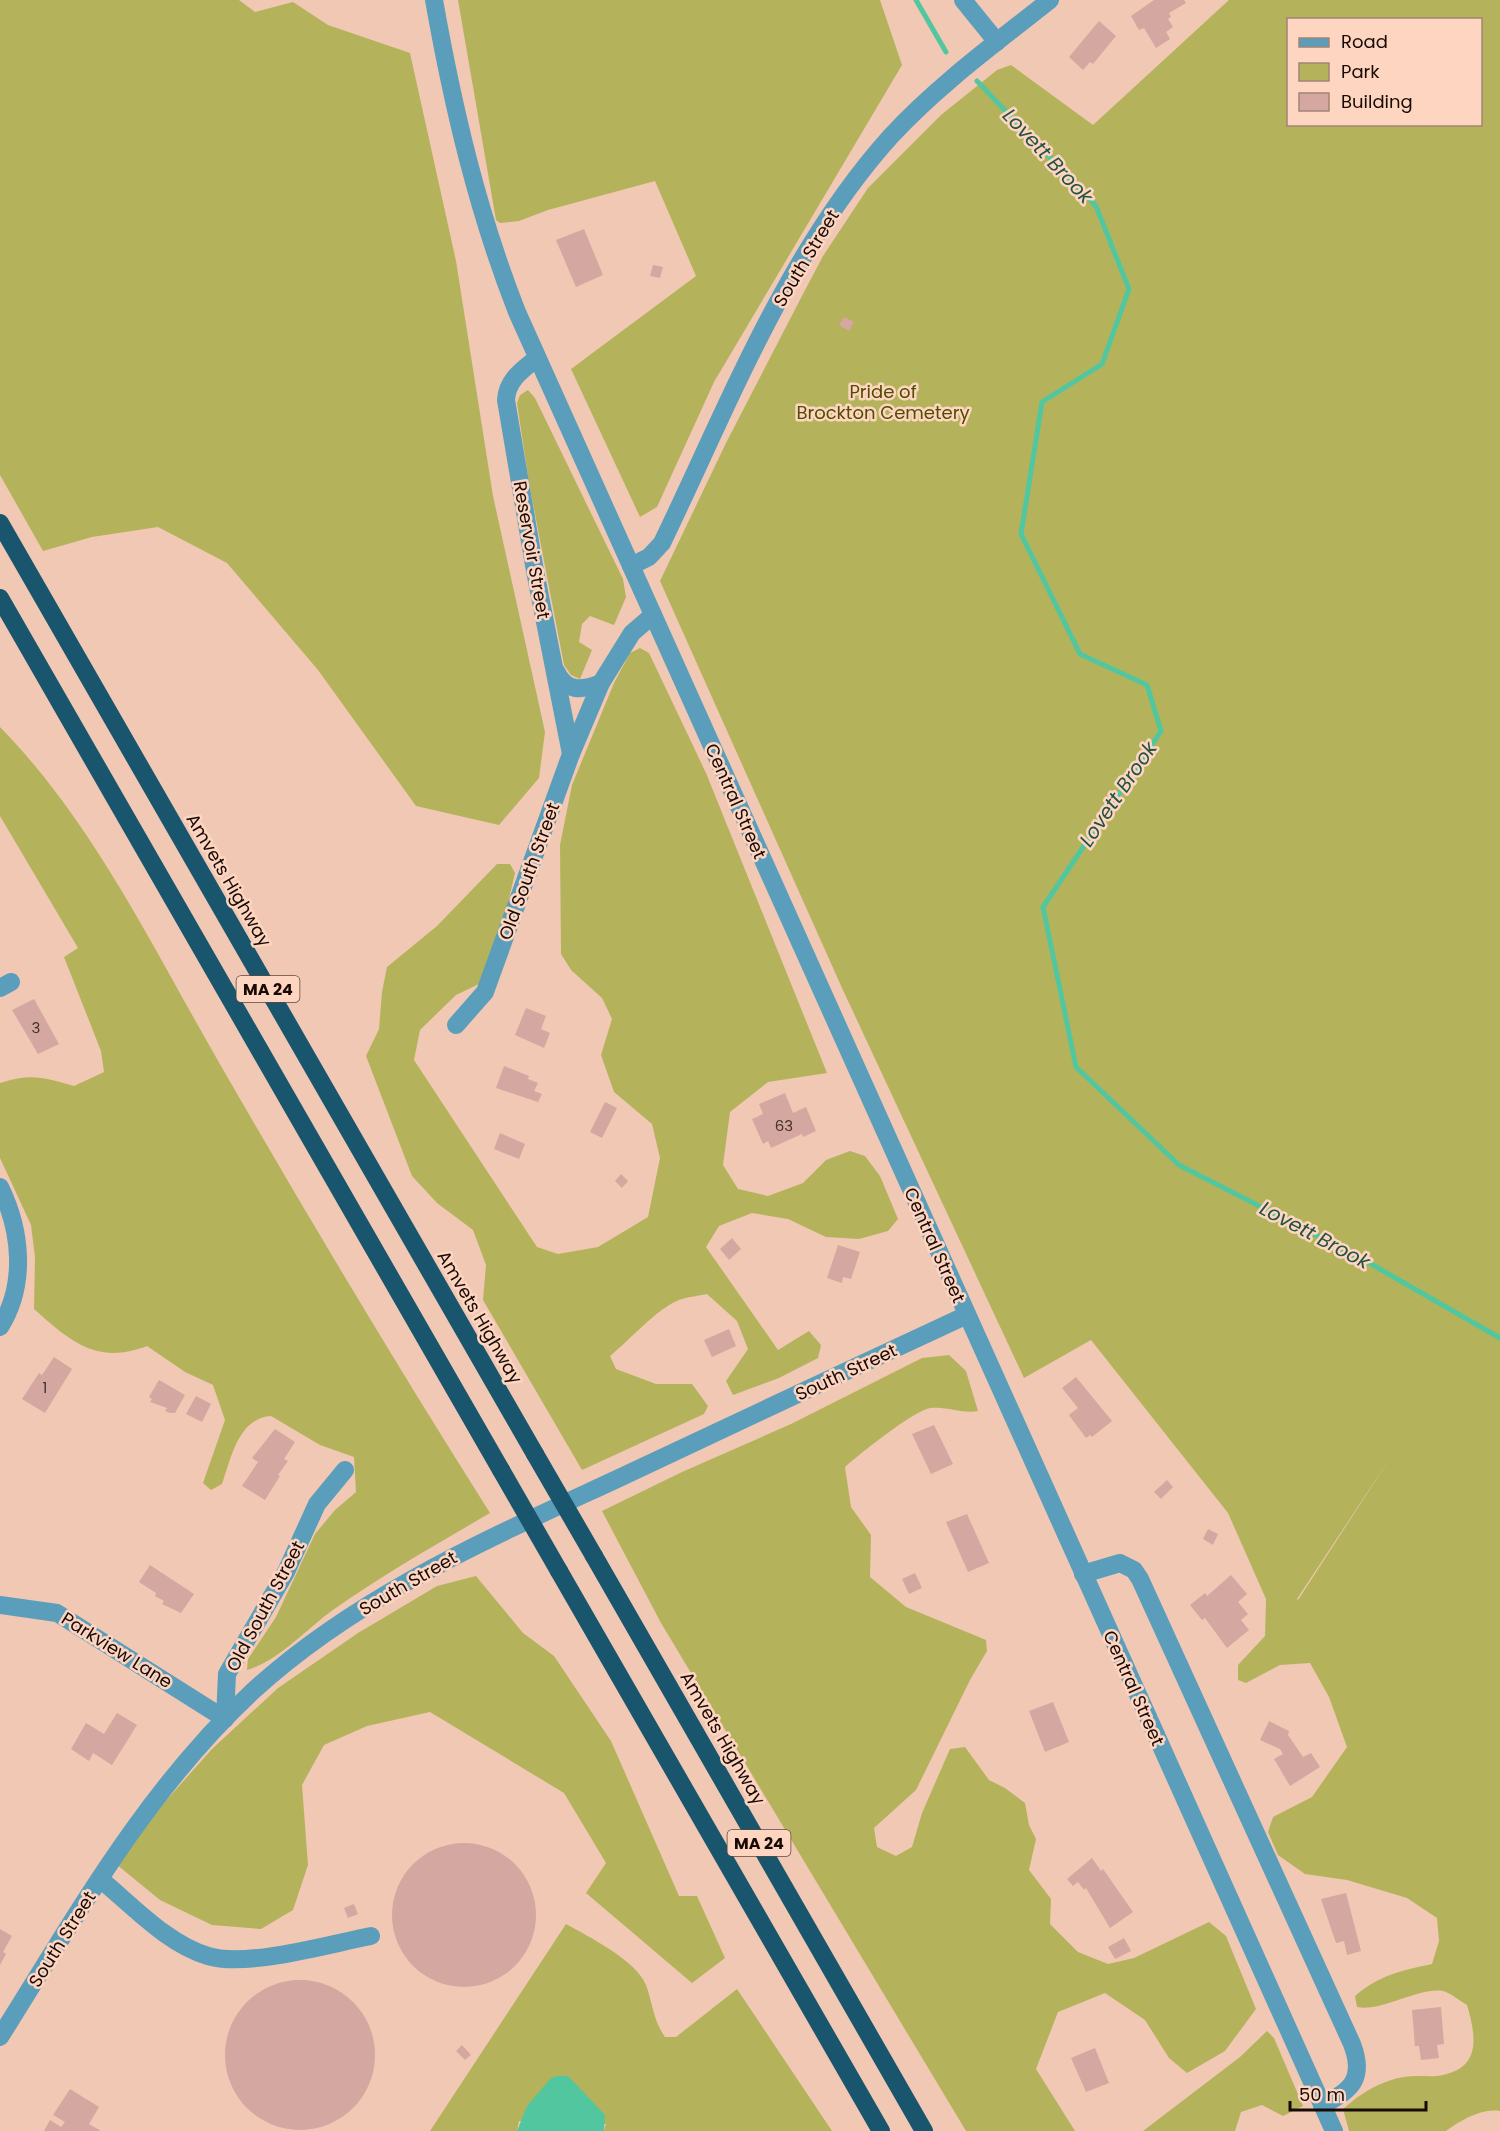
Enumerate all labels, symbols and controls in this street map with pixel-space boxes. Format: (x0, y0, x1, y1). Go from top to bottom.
legend (1287, 18, 1482, 126)
text: Road (1341, 29, 1388, 54)
text: Park (1341, 59, 1380, 84)
text: Building (1341, 89, 1413, 114)
water label: Lovett Brook (996, 102, 1101, 211)
street label: South Street (767, 205, 845, 311)
park label: Pride of Brockton Cemetery (796, 379, 970, 425)
street label: Reservoir Street (508, 479, 556, 621)
water label: Lovett Brook (1073, 735, 1164, 852)
street label: Central Street (699, 739, 773, 863)
street label: Old South Street (493, 799, 565, 943)
street label: Amvets Highway (181, 809, 277, 951)
road number: MA 24 (236, 976, 300, 1002)
house number: 3 (32, 1017, 40, 1038)
house number: 63 (775, 1115, 793, 1136)
street label: Central Street (898, 1183, 972, 1307)
water label: Lovett Brook (1255, 1194, 1377, 1277)
street label: Amvets Highway (432, 1246, 528, 1388)
street label: South Street (791, 1338, 901, 1406)
house number: 1 (43, 1377, 47, 1398)
street label: Old South Street (220, 1536, 310, 1676)
street label: South Street (354, 1545, 462, 1621)
street label: Parkview Lane (57, 1606, 177, 1694)
street label: Central Street (1097, 1626, 1171, 1750)
street label: Amvets Highway (675, 1667, 771, 1809)
road number: MA 24 (728, 1830, 790, 1856)
street label: South Street (22, 1886, 102, 1992)
scale bar (1290, 2074, 1426, 2112)
text: 50 m (1299, 2082, 1345, 2107)

